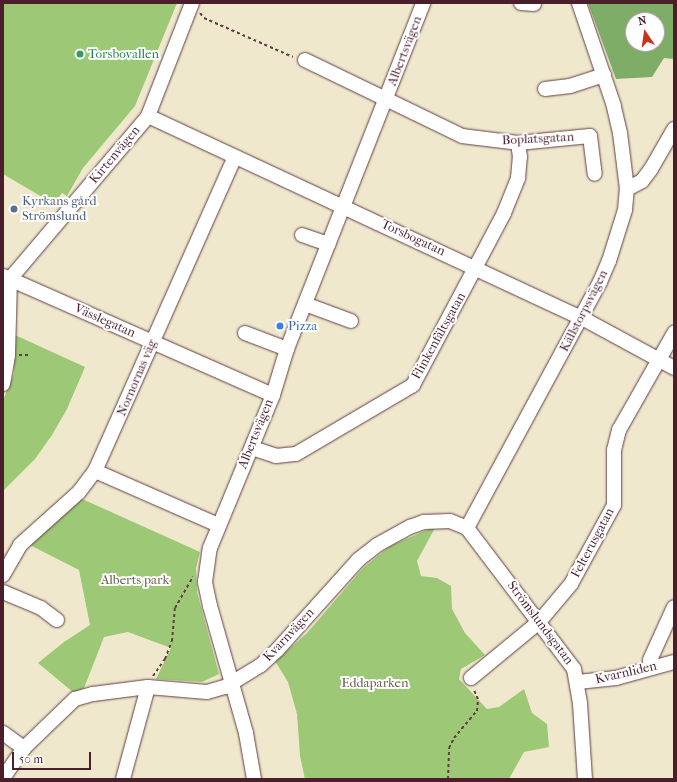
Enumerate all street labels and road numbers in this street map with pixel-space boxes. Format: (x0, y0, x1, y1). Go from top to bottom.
street label: Albertsvägen (385, 14, 425, 88)
street label: Kirtenvägen (86, 123, 144, 187)
street label: Boplatsgatan (502, 129, 574, 149)
street label: Torsbogatan (378, 216, 448, 260)
street label: Källstorpsvägen (557, 267, 611, 355)
street label: Flinkenfältsgatan (409, 290, 469, 382)
street label: Vässlegatan (72, 301, 138, 341)
street label: Nornornas väg (114, 337, 160, 419)
street label: Albertsvägen (235, 397, 277, 471)
street label: Felterusgatan (568, 505, 618, 581)
street label: Strömslundsgatan (504, 578, 576, 668)
street label: Kvarnvägen (260, 605, 318, 665)
street label: Kvarnliden (594, 658, 658, 688)

